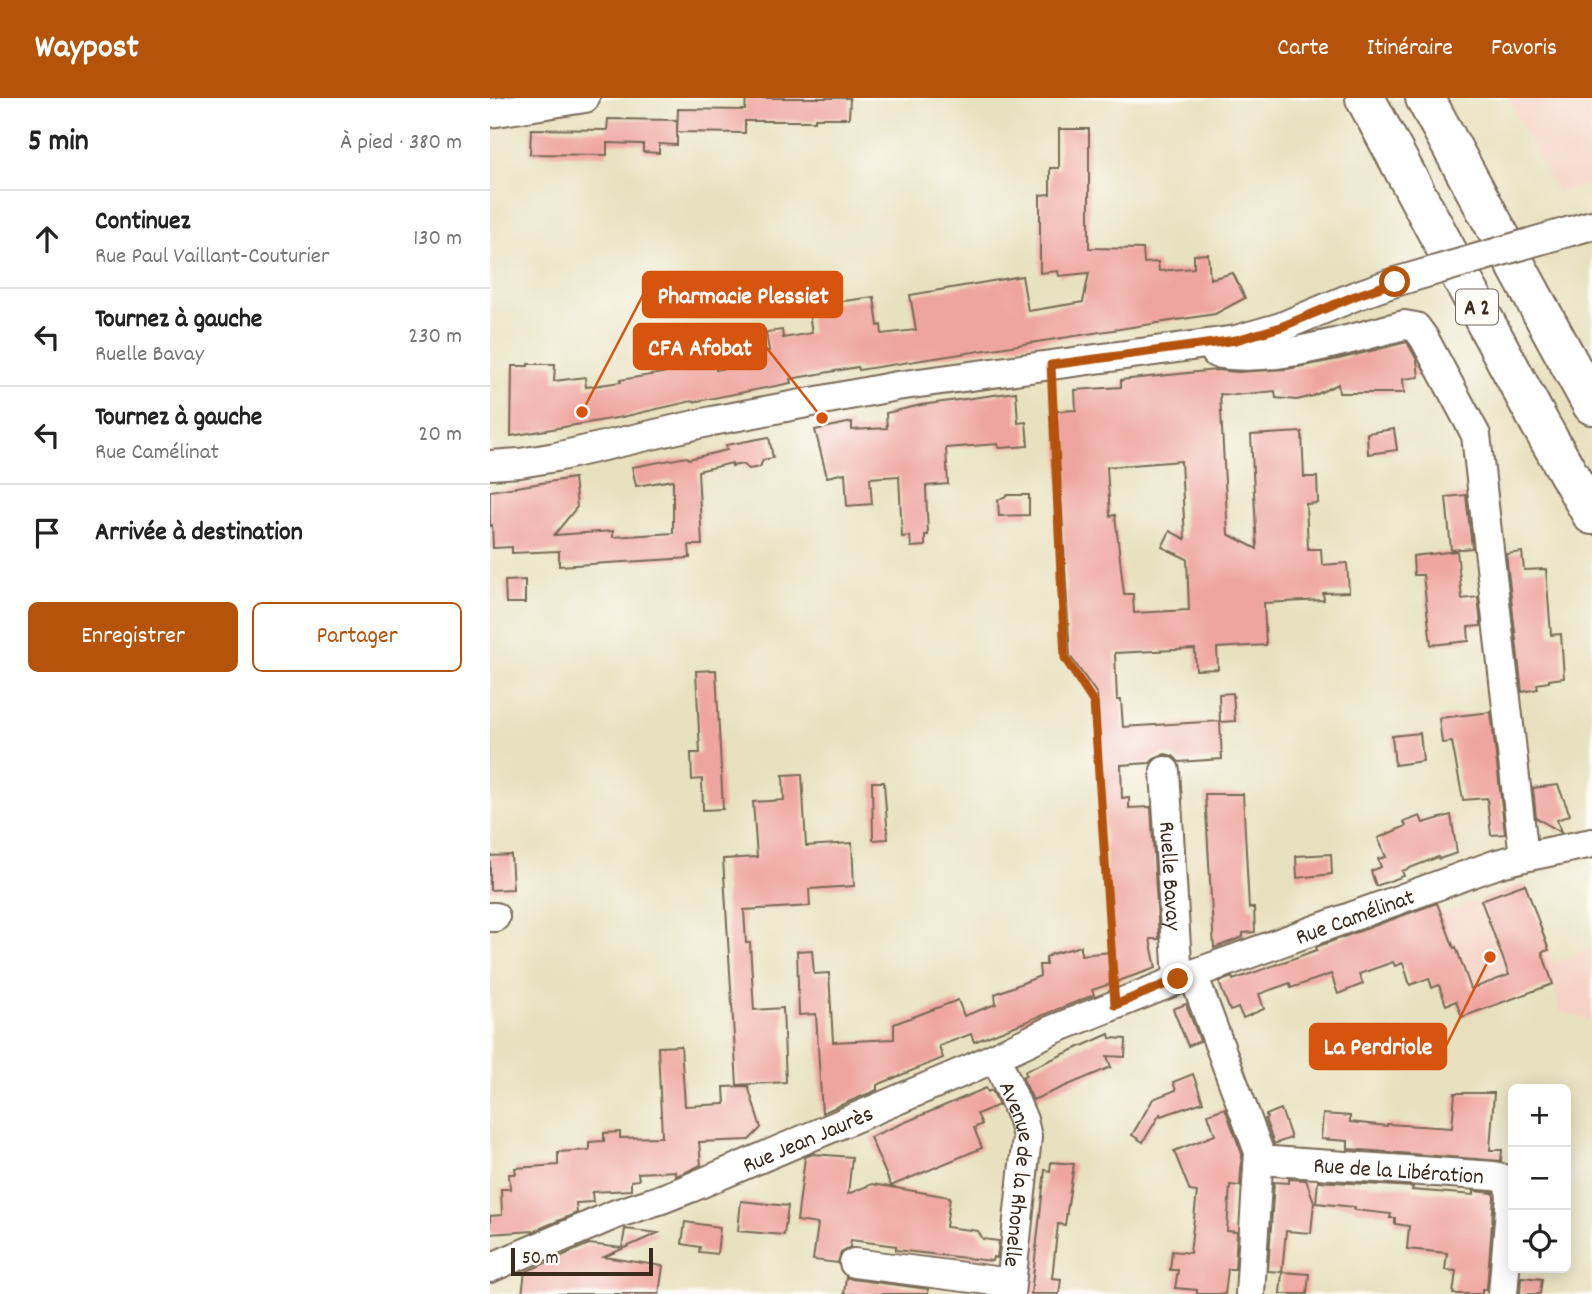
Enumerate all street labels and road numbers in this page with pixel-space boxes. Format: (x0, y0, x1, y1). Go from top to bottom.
road number: A 2 (1456, 290, 1498, 325)
street label: Ruelle Bavay (1148, 821, 1188, 932)
street label: Rue Camélinat (1292, 882, 1420, 955)
street label: Avenue de la Rhonelle (988, 1077, 1041, 1269)
street label: Rue Jean Jaurès (738, 1099, 879, 1184)
street label: Rue de la Libération (1312, 1151, 1485, 1195)

